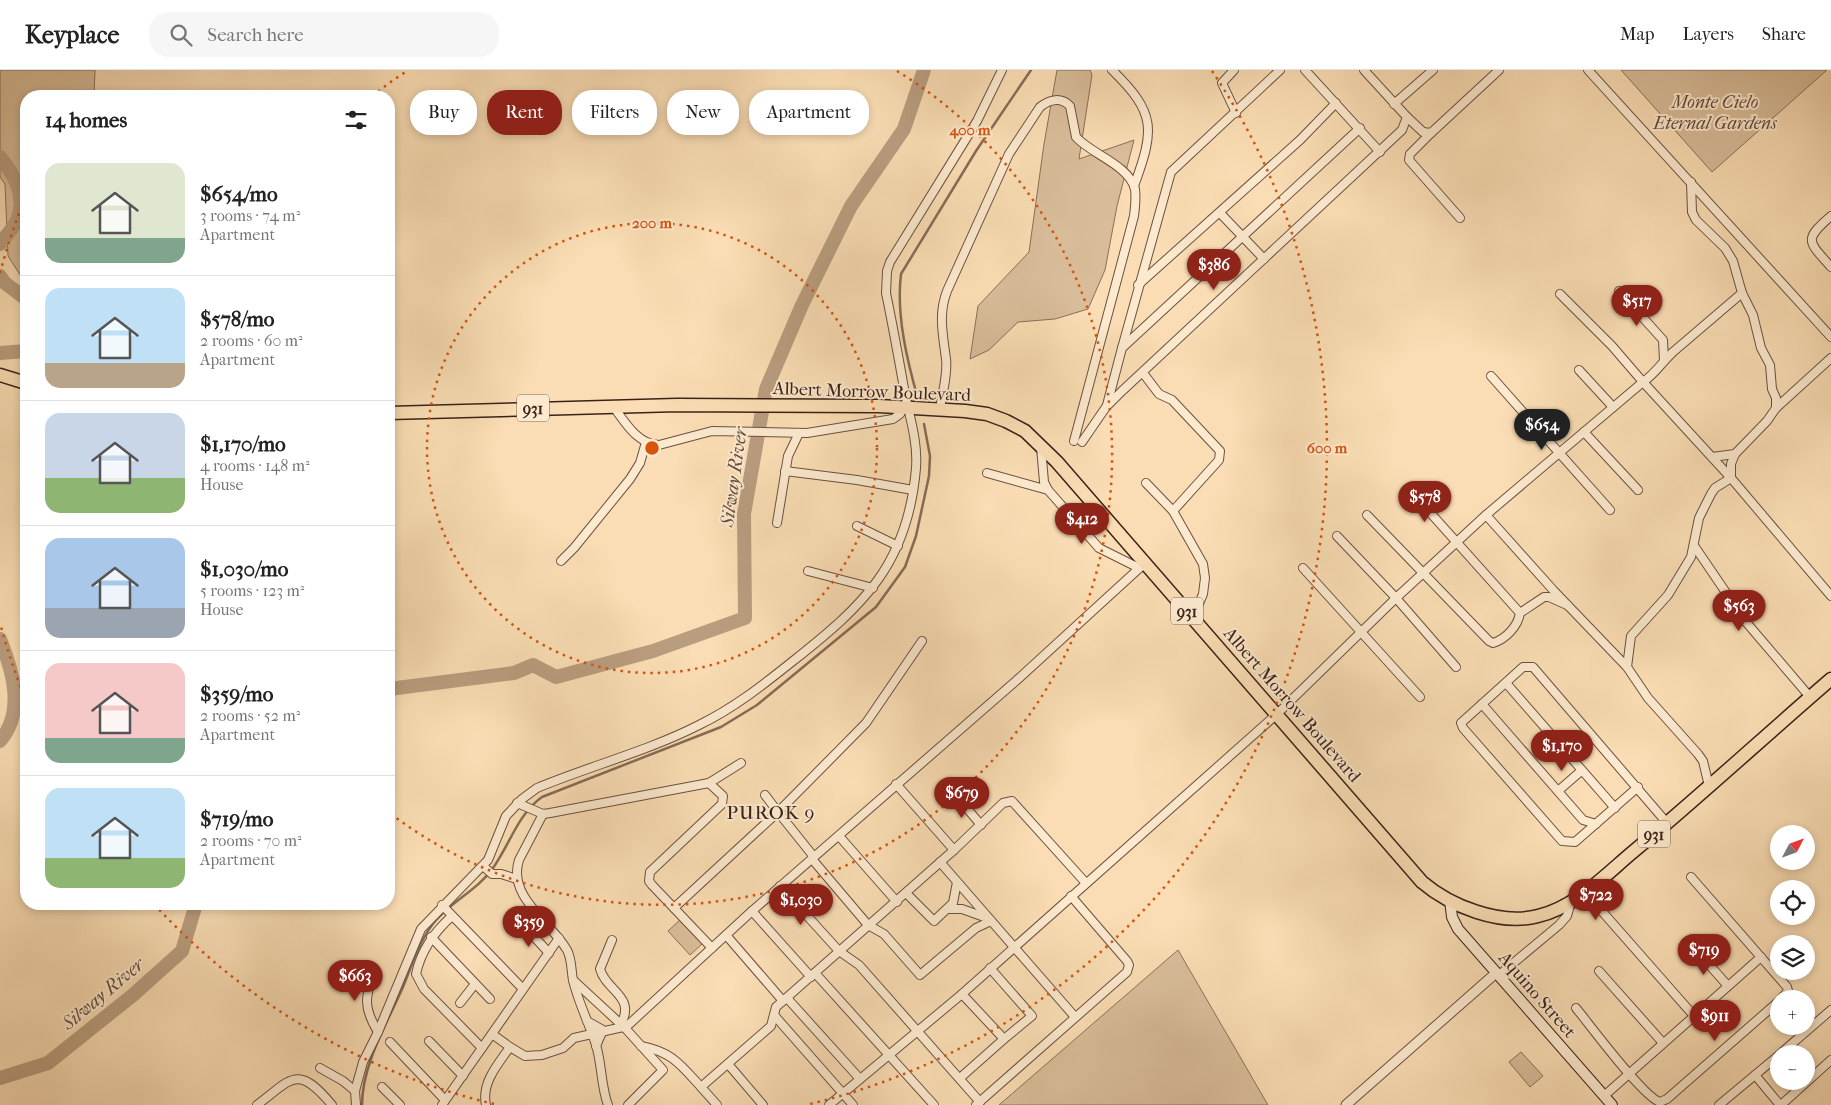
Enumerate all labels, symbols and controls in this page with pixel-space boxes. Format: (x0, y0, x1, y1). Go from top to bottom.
search box (149, 12, 499, 57)
text: Keyplace (25, 21, 119, 49)
icon: search (167, 21, 195, 49)
text: Search here (207, 24, 304, 46)
text: Map (1620, 24, 1654, 45)
text: Layers (1682, 24, 1734, 45)
text: Share (1762, 24, 1806, 45)
chip: Buy (410, 90, 477, 135)
chip: Rent (487, 90, 562, 135)
chip: Filters (572, 90, 657, 135)
chip: New (667, 90, 739, 135)
chip: Apartment (749, 90, 869, 135)
park label: Monte Cielo Eternal Gardens (1652, 92, 1777, 134)
icon: filters (342, 106, 370, 134)
text: 14 homes (45, 108, 127, 132)
text: 400 m (948, 121, 991, 139)
text: $654/mo (200, 182, 278, 206)
icon: home (85, 183, 145, 243)
text: 3 rooms · 74 m² (200, 206, 300, 225)
text: 200 m (632, 214, 672, 232)
text: Apartment (200, 225, 275, 244)
pin: $386 (1184, 248, 1244, 291)
text: $386 (1198, 255, 1230, 274)
pin: $517 (1607, 284, 1667, 327)
text: $517 (1622, 291, 1652, 310)
text: $578/mo (200, 307, 274, 331)
icon: home (85, 308, 145, 368)
text: 2 rooms · 60 m² (200, 331, 303, 350)
text: Apartment (200, 350, 275, 369)
street label: Albert Morrow Boulevard (772, 378, 972, 406)
road number: 931 (517, 394, 549, 422)
pin: $654 (1512, 408, 1572, 451)
text: $654 (1525, 415, 1559, 434)
water label: Silway River (716, 424, 752, 529)
text: $1,170/mo (200, 432, 286, 456)
icon: home (85, 433, 145, 493)
centre of rings (643, 439, 661, 457)
text: 600 m (1307, 439, 1348, 457)
text: 4 rooms · 148 m² (200, 456, 309, 475)
text: House (200, 475, 243, 494)
pin: $578 (1395, 480, 1455, 523)
text: $578 (1409, 487, 1441, 506)
pin: $412 (1052, 502, 1112, 545)
text: $412 (1066, 509, 1098, 528)
text: $1,030/mo (200, 557, 288, 581)
icon: home (85, 558, 145, 618)
text: 5 rooms · 123 m² (200, 581, 304, 600)
pin: $563 (1709, 590, 1769, 632)
text: $563 (1724, 596, 1754, 615)
road number: 931 (1171, 598, 1203, 624)
text: House (200, 600, 243, 619)
street label: Albert Morrow Boulevard (1218, 623, 1365, 787)
text: $359/mo (200, 682, 273, 706)
icon: home (85, 683, 145, 743)
text: 2 rooms · 52 m² (200, 706, 300, 725)
text: Apartment (200, 725, 275, 744)
pin: $1,170 (1521, 730, 1603, 772)
text: $1,170 (1542, 736, 1582, 755)
pin: $679 (932, 776, 992, 819)
text: $679 (945, 783, 979, 802)
district label: PUROK 9 (726, 802, 816, 824)
text: $719/mo (200, 807, 273, 831)
icon: home (85, 808, 145, 868)
road number: 931 (1638, 821, 1670, 848)
north arrow (1770, 825, 1815, 870)
map controls (1770, 825, 1815, 1090)
text: 2 rooms · 70 m² (200, 831, 302, 850)
text: Apartment (200, 850, 275, 869)
pin: $722 (1566, 878, 1626, 921)
button: locate (1770, 880, 1815, 925)
pin: $1,030 (760, 884, 842, 926)
text: $722 (1580, 885, 1612, 904)
text: $1,030 (780, 890, 822, 909)
pin: $359 (499, 906, 559, 948)
text: $359 (514, 912, 544, 931)
pin: $719 (1674, 934, 1734, 976)
button: layers (1770, 935, 1815, 980)
text: $719 (1689, 940, 1719, 959)
street label: Aquino Street (1493, 947, 1580, 1043)
water label: Silway River (57, 952, 150, 1035)
pin: $663 (325, 960, 385, 1002)
text: $663 (339, 966, 371, 985)
button: + (1770, 990, 1815, 1035)
pin: $911 (1685, 1000, 1745, 1042)
text: $911 (1701, 1006, 1729, 1025)
button: − (1770, 1045, 1815, 1090)

